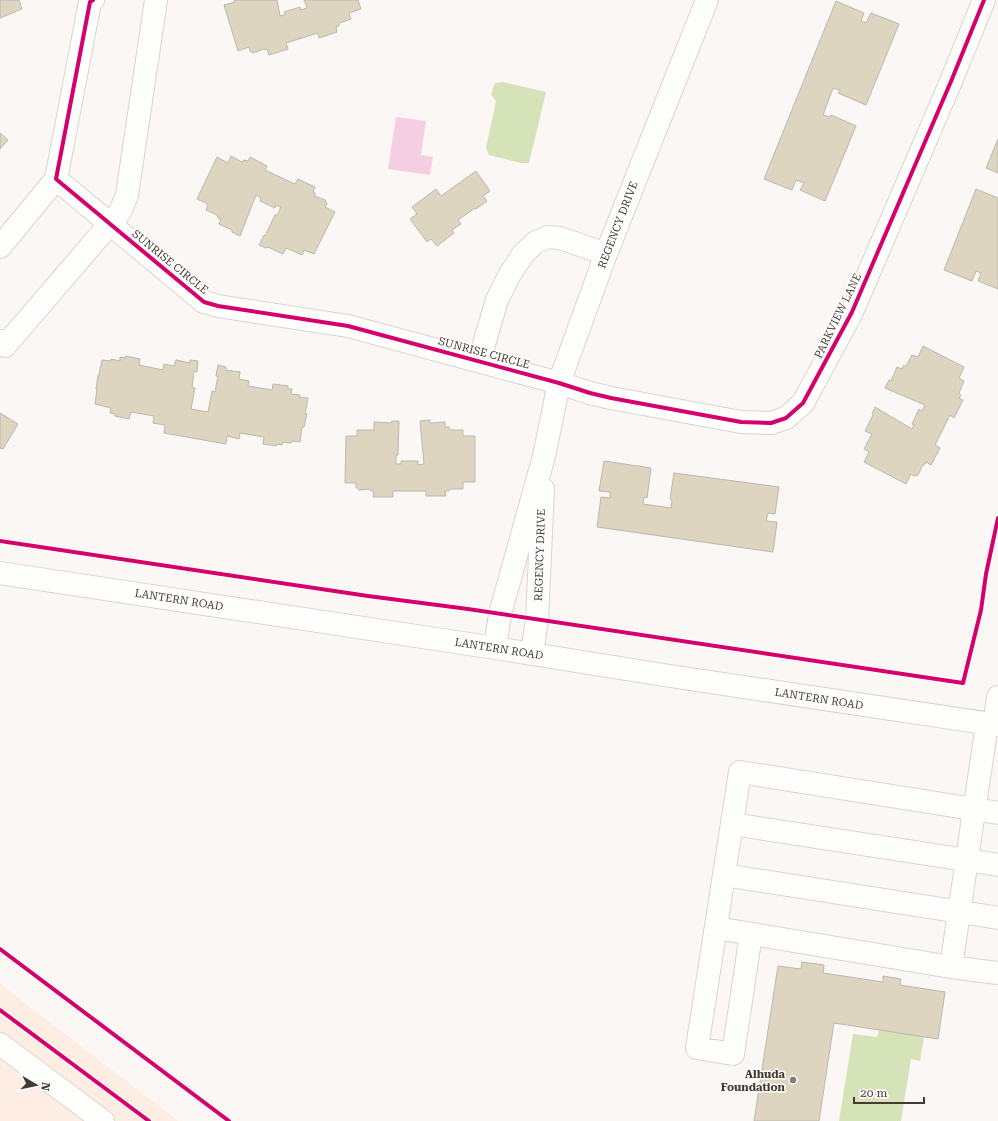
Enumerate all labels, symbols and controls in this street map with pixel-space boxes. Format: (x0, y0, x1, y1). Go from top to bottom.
street label: REGENCY DRIVE (595, 180, 641, 270)
street label: SUNRISE CIRCLE (129, 227, 211, 297)
street label: PARKVIEW LANE (812, 271, 864, 361)
street label: SUNRISE CIRCLE (437, 335, 531, 371)
street label: REGENCY DRIVE (532, 509, 548, 601)
street label: LANTERN ROAD (134, 587, 224, 613)
street label: LANTERN ROAD (454, 636, 544, 662)
street label: LANTERN ROAD (774, 686, 864, 712)
north arrow (16, 1065, 56, 1105)
place label: Alhuda Foundation (721, 1068, 786, 1094)
marker: Alhuda Foundation (788, 1075, 798, 1085)
scale bar (854, 1079, 924, 1105)
text: N (38, 1081, 52, 1092)
text: 20 m (860, 1086, 887, 1100)

